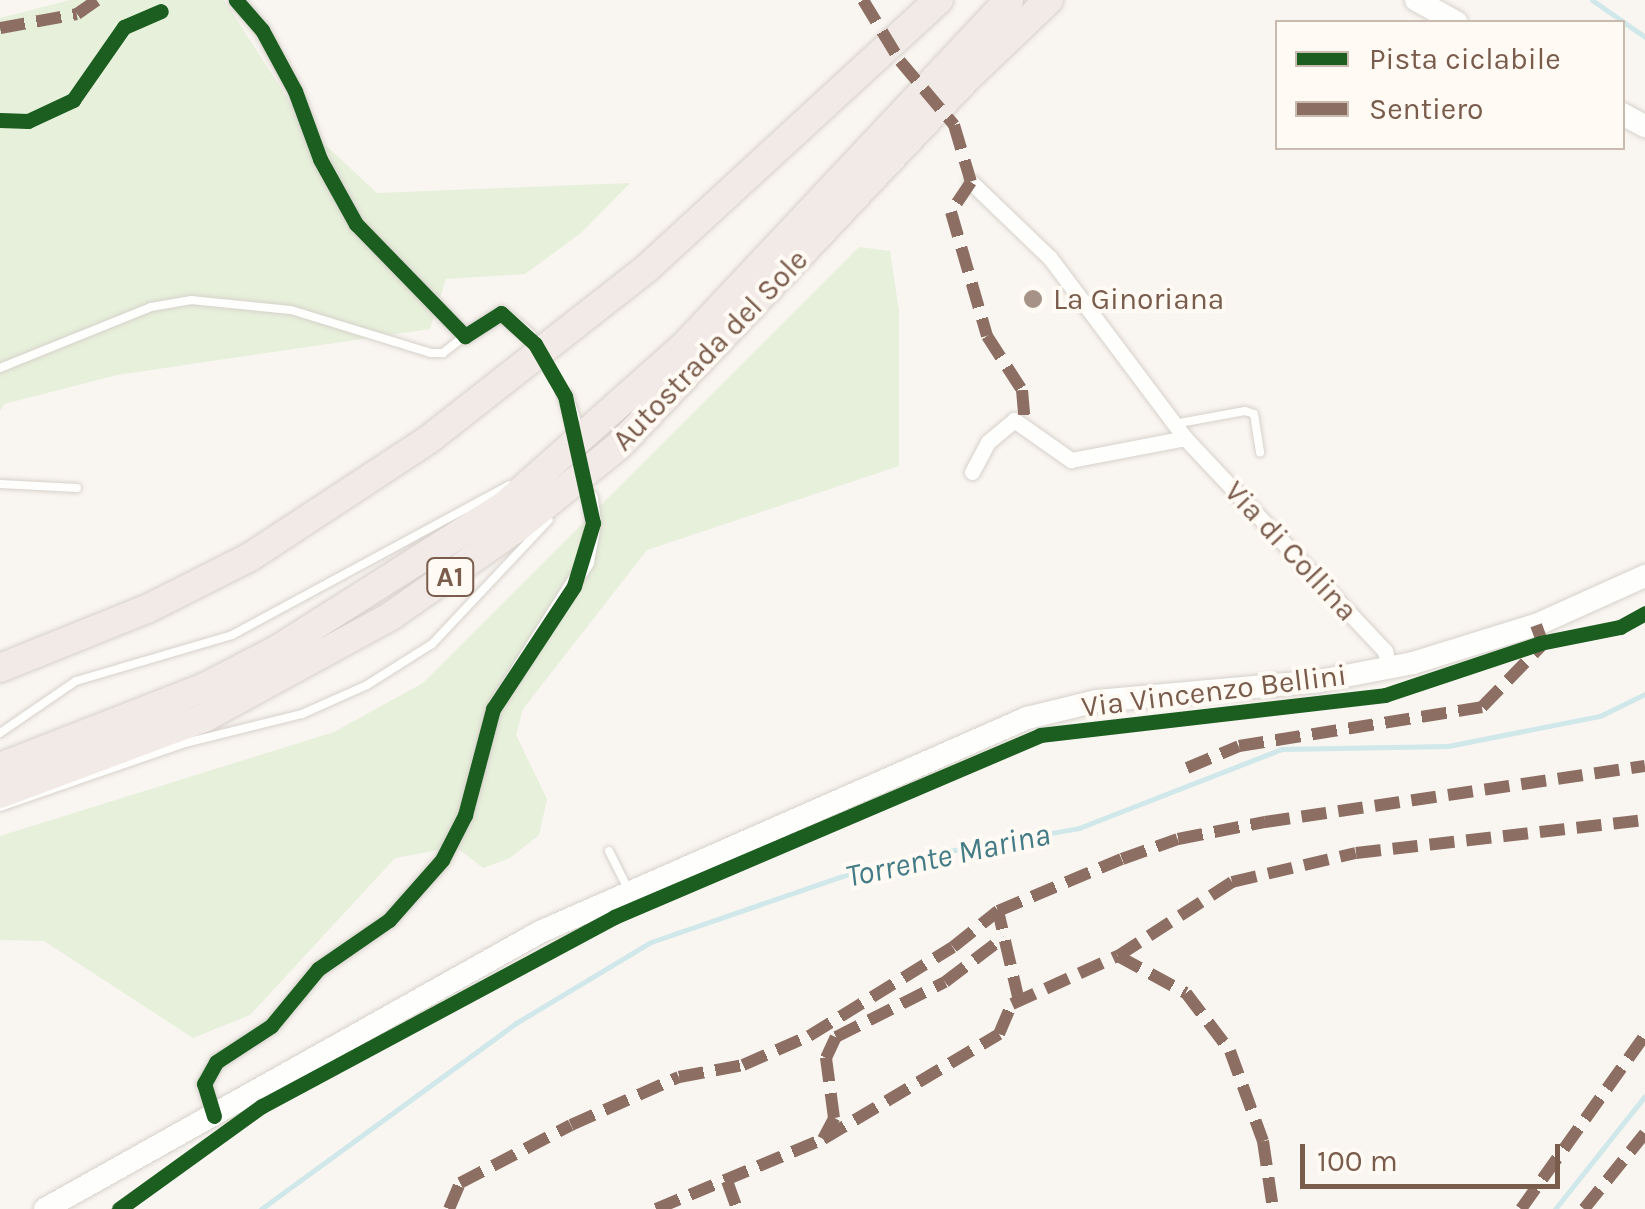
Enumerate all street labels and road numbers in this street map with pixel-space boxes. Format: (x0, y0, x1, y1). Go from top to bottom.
street label: Autostrada del Sole (605, 242, 815, 458)
street label: Via di Collina (1217, 473, 1365, 629)
road number: A1 (425, 554, 475, 600)
street label: Via Vincenzo Bellini (1079, 657, 1349, 725)

